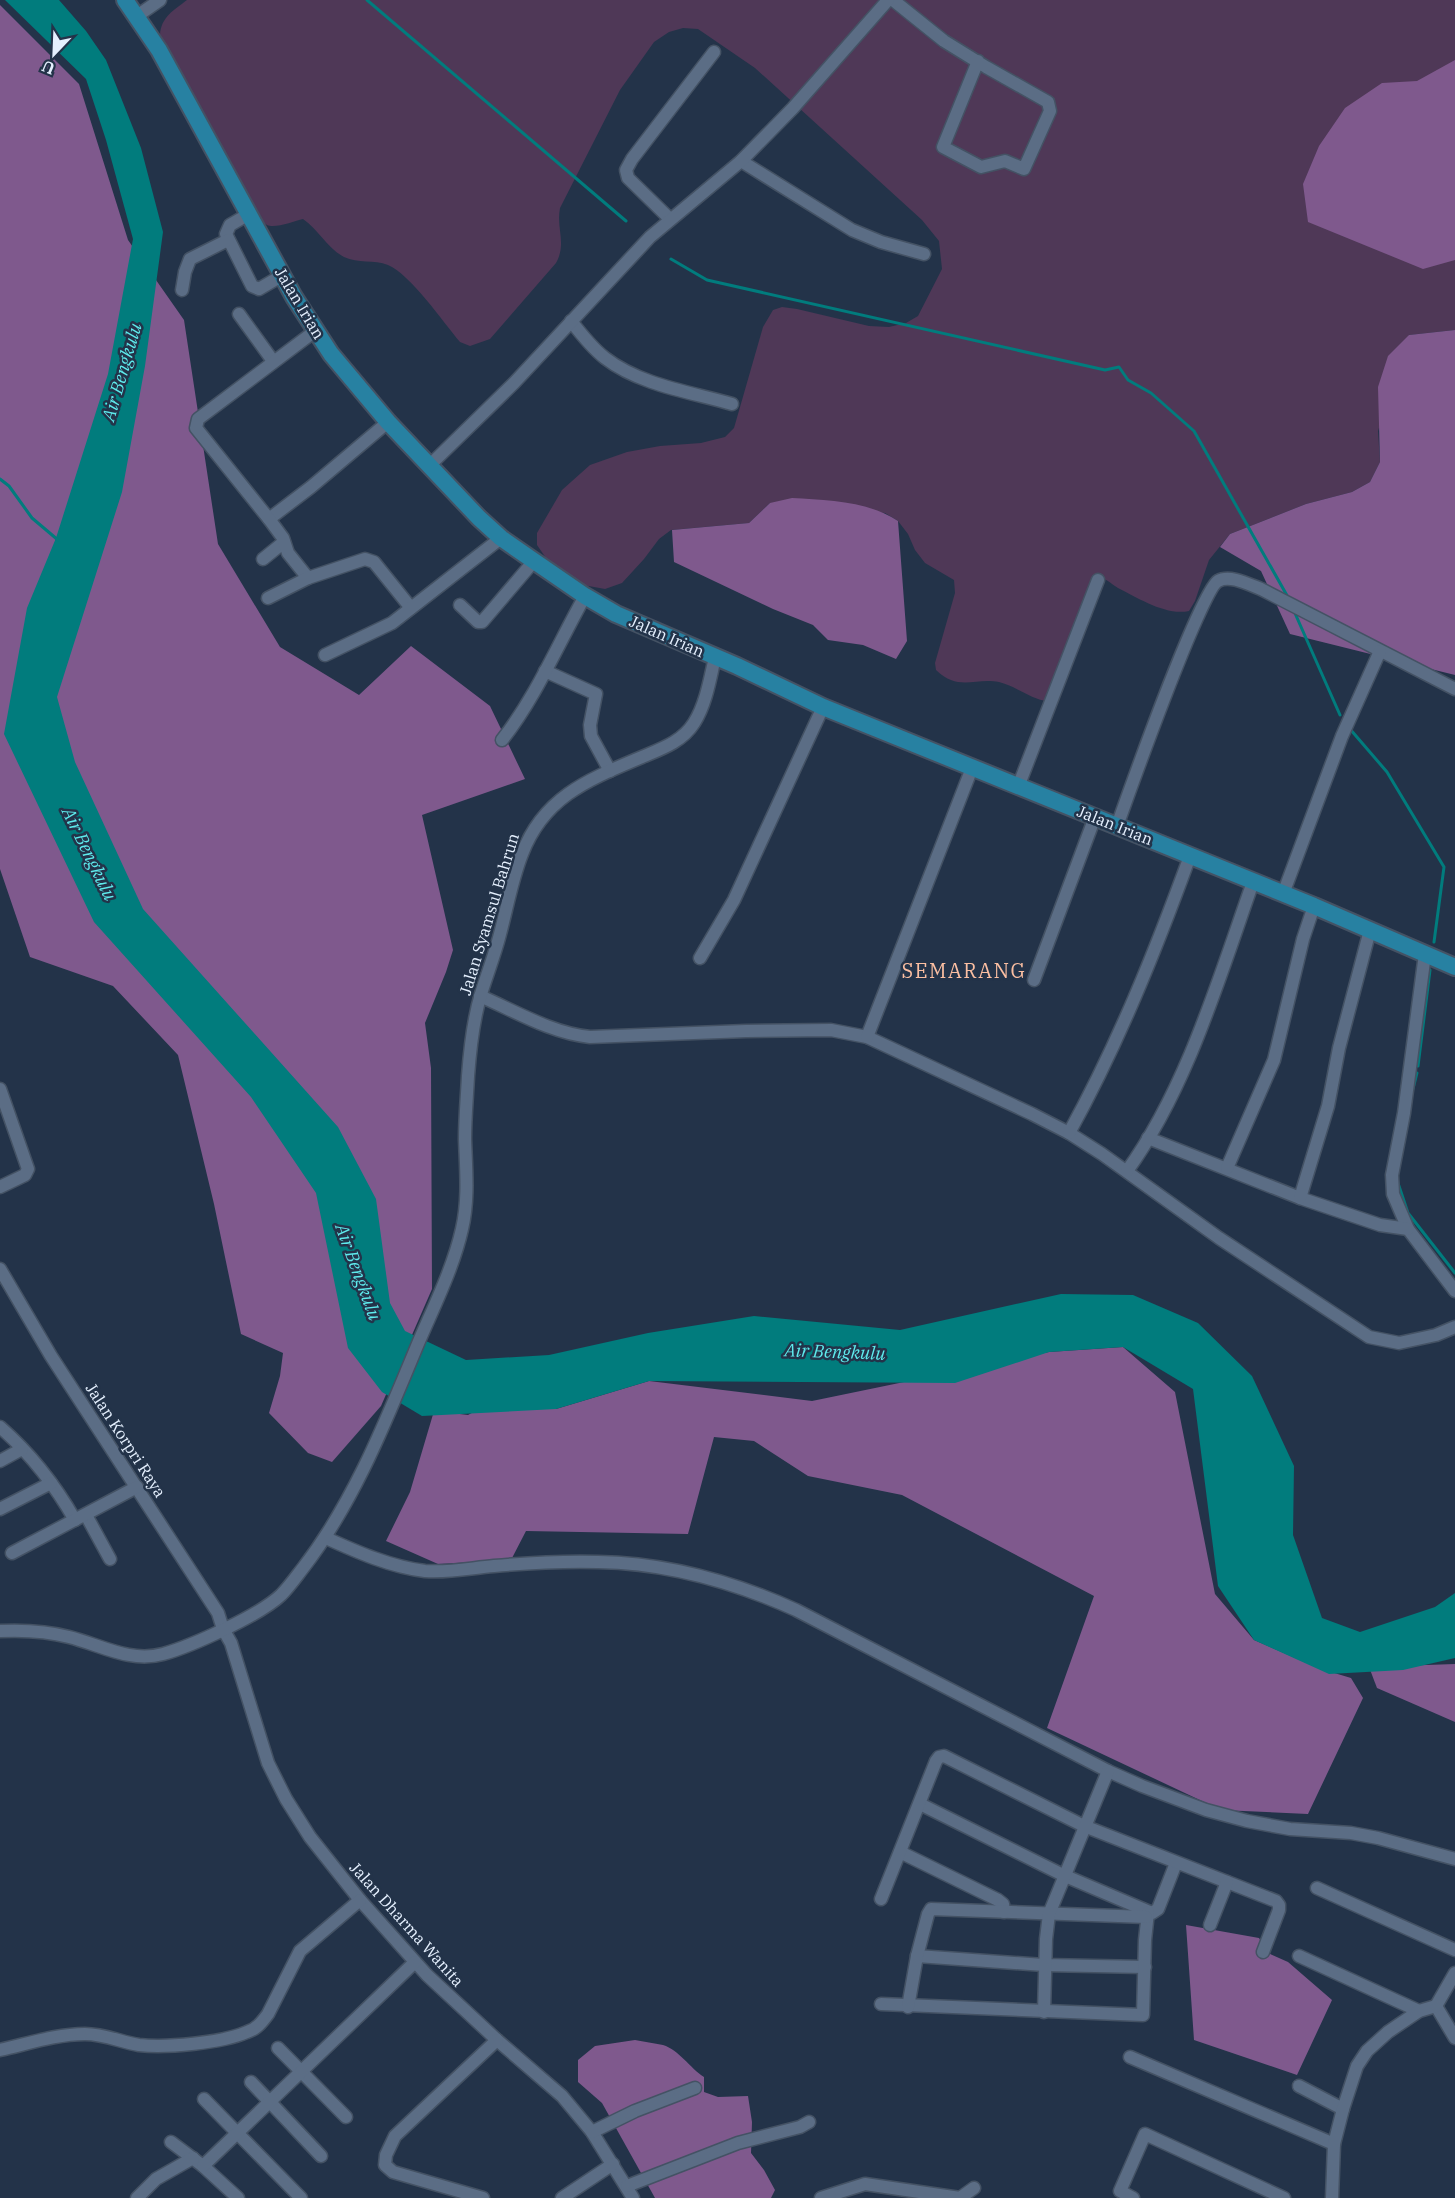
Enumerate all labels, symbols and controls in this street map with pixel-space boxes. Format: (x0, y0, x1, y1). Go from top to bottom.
north arrow (24, 24, 84, 84)
text: U (39, 56, 58, 79)
street label: Jalan Irian (271, 264, 329, 342)
water label: Air Bengkulu (96, 319, 147, 425)
street label: Jalan Irian (626, 611, 708, 661)
street label: Jalan Irian (1074, 801, 1156, 849)
water label: Air Bengkulu (57, 802, 122, 905)
street label: Jalan Syamsul Bahrun (455, 831, 523, 997)
district label: SEMARANG (901, 957, 1027, 984)
water label: Air Bengkulu (330, 1219, 387, 1324)
water label: Air Bengkulu (783, 1338, 887, 1365)
street label: Jalan Korpri Raya (82, 1379, 171, 1501)
street label: Jalan Dharma Wanita (346, 1857, 469, 1991)

